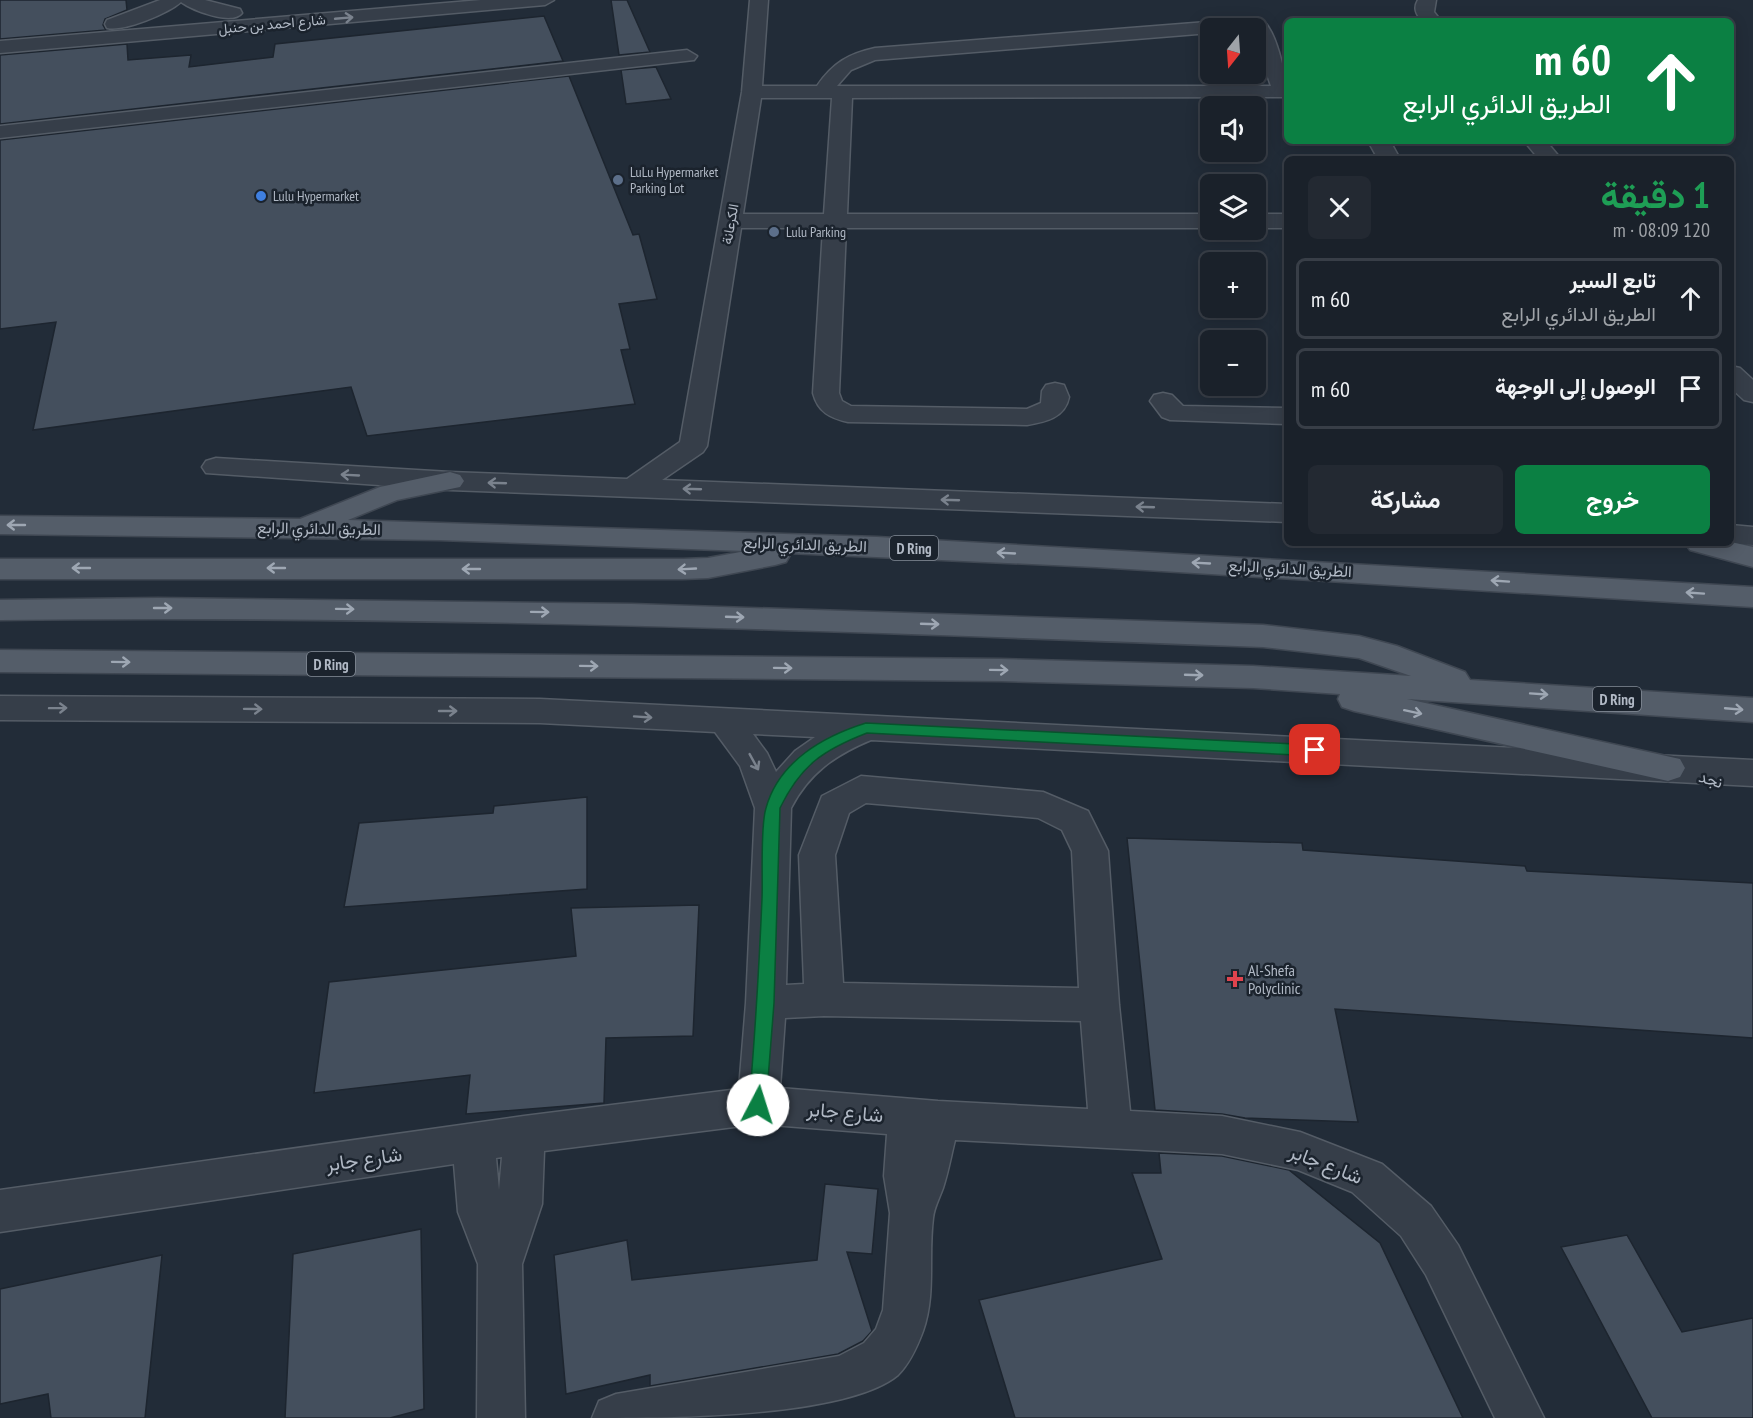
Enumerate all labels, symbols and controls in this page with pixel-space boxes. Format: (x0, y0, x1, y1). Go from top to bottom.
street label: شارع احمد بن حنبل (218, 10, 327, 40)
one-way arrow (333, 12, 353, 23)
north arrow (1200, 18, 1266, 84)
map controls (1200, 18, 1266, 396)
text: 60 m (1534, 32, 1611, 87)
icon: ahead (1632, 42, 1710, 120)
text: الطريق الدائري الرابع (1402, 86, 1611, 120)
button: sound (1200, 96, 1266, 162)
place label: LuLu Hypermarket Parking Lot (630, 163, 718, 197)
text: 1 دقيقة (1601, 171, 1710, 218)
marker: LuLu Hypermarket Parking Lot (611, 173, 625, 187)
button: layers (1200, 174, 1266, 240)
button: close (1308, 176, 1371, 239)
place label: Lulu Hypermarket (273, 187, 359, 205)
marker: Lulu Hypermarket (254, 189, 268, 203)
street label: الكرعانة (718, 202, 742, 246)
text: 120 m · 08:09 (1613, 217, 1710, 243)
place label: Lulu Parking (786, 223, 846, 241)
marker: Lulu Parking (767, 225, 781, 239)
button: + (1200, 252, 1266, 318)
text: تابع السير (1569, 266, 1656, 294)
icon: ahead (1674, 282, 1707, 315)
text: 60 m (1311, 285, 1350, 313)
text: الطريق الدائري الرابع (1501, 301, 1656, 327)
button: − (1200, 330, 1266, 396)
text: الوصول إلى الوجهة (1495, 372, 1656, 400)
icon: arrive (1674, 372, 1707, 405)
text: 60 m (1311, 375, 1350, 403)
button: مشاركة (1308, 465, 1503, 534)
button: خروج (1515, 465, 1710, 534)
one-way arrow (341, 469, 361, 480)
one-way arrow (488, 477, 508, 488)
one-way arrow (682, 484, 702, 495)
one-way arrow (940, 494, 960, 505)
one-way arrow (1135, 502, 1155, 513)
street label: الطريق الدائري الرابع (257, 517, 381, 543)
one-way arrow (7, 519, 27, 531)
street label: الطريق الدائري الرابع (743, 532, 867, 560)
road number: D Ring (890, 536, 938, 560)
one-way arrow (996, 548, 1016, 559)
street label: الطريق الدائري الرابع (1227, 555, 1352, 585)
one-way arrow (1191, 558, 1211, 569)
one-way arrow (266, 562, 286, 574)
one-way arrow (71, 563, 91, 574)
one-way arrow (461, 563, 481, 575)
one-way arrow (677, 563, 697, 574)
one-way arrow (1491, 575, 1510, 586)
one-way arrow (1685, 587, 1705, 598)
one-way arrow (153, 602, 173, 614)
one-way arrow (335, 603, 355, 615)
one-way arrow (530, 606, 550, 618)
one-way arrow (724, 612, 744, 623)
one-way arrow (919, 619, 939, 630)
road number: D Ring (307, 652, 355, 676)
one-way arrow (111, 656, 131, 668)
one-way arrow (579, 660, 599, 672)
one-way arrow (773, 662, 793, 674)
one-way arrow (989, 664, 1009, 676)
one-way arrow (1184, 670, 1204, 681)
road number: D Ring (1593, 687, 1641, 711)
one-way arrow (1529, 689, 1549, 700)
one-way arrow (48, 702, 68, 714)
one-way arrow (243, 703, 263, 714)
one-way arrow (1723, 704, 1743, 715)
one-way arrow (438, 705, 458, 717)
one-way arrow (1402, 707, 1422, 718)
one-way arrow (633, 712, 653, 723)
pin (1289, 724, 1340, 775)
icon: arrive (1298, 733, 1331, 766)
one-way arrow (749, 754, 761, 771)
street label: نجد (1697, 766, 1725, 792)
place label: Al-Shefa Polyclinic (1248, 960, 1301, 998)
marker: Al-Shefa Polyclinic (1226, 970, 1244, 988)
position arrow (726, 1073, 790, 1137)
street label: شارع جابر (805, 1096, 884, 1129)
street label: شارع جابر (1284, 1138, 1366, 1191)
street label: شارع جابر (323, 1141, 404, 1178)

